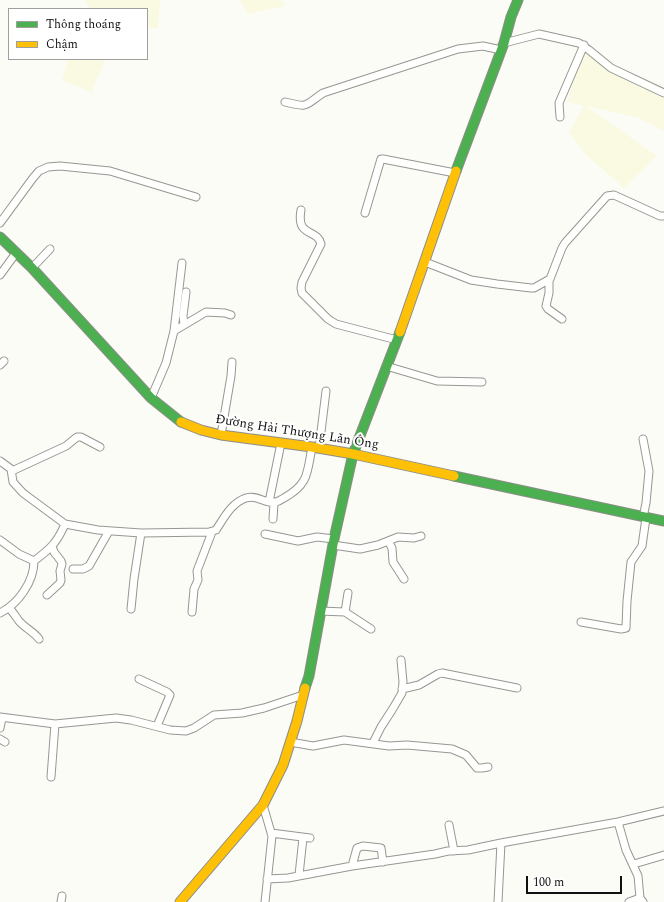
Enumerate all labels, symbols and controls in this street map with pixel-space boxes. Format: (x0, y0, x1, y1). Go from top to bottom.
legend (8, 8, 148, 60)
text: Thông thoáng (46, 15, 121, 34)
text: Chậm (46, 35, 78, 54)
street label: Đường Hải Thượng Lãn Ông (214, 412, 380, 454)
scale bar (528, 868, 624, 894)
text: 100 m (533, 873, 564, 892)

